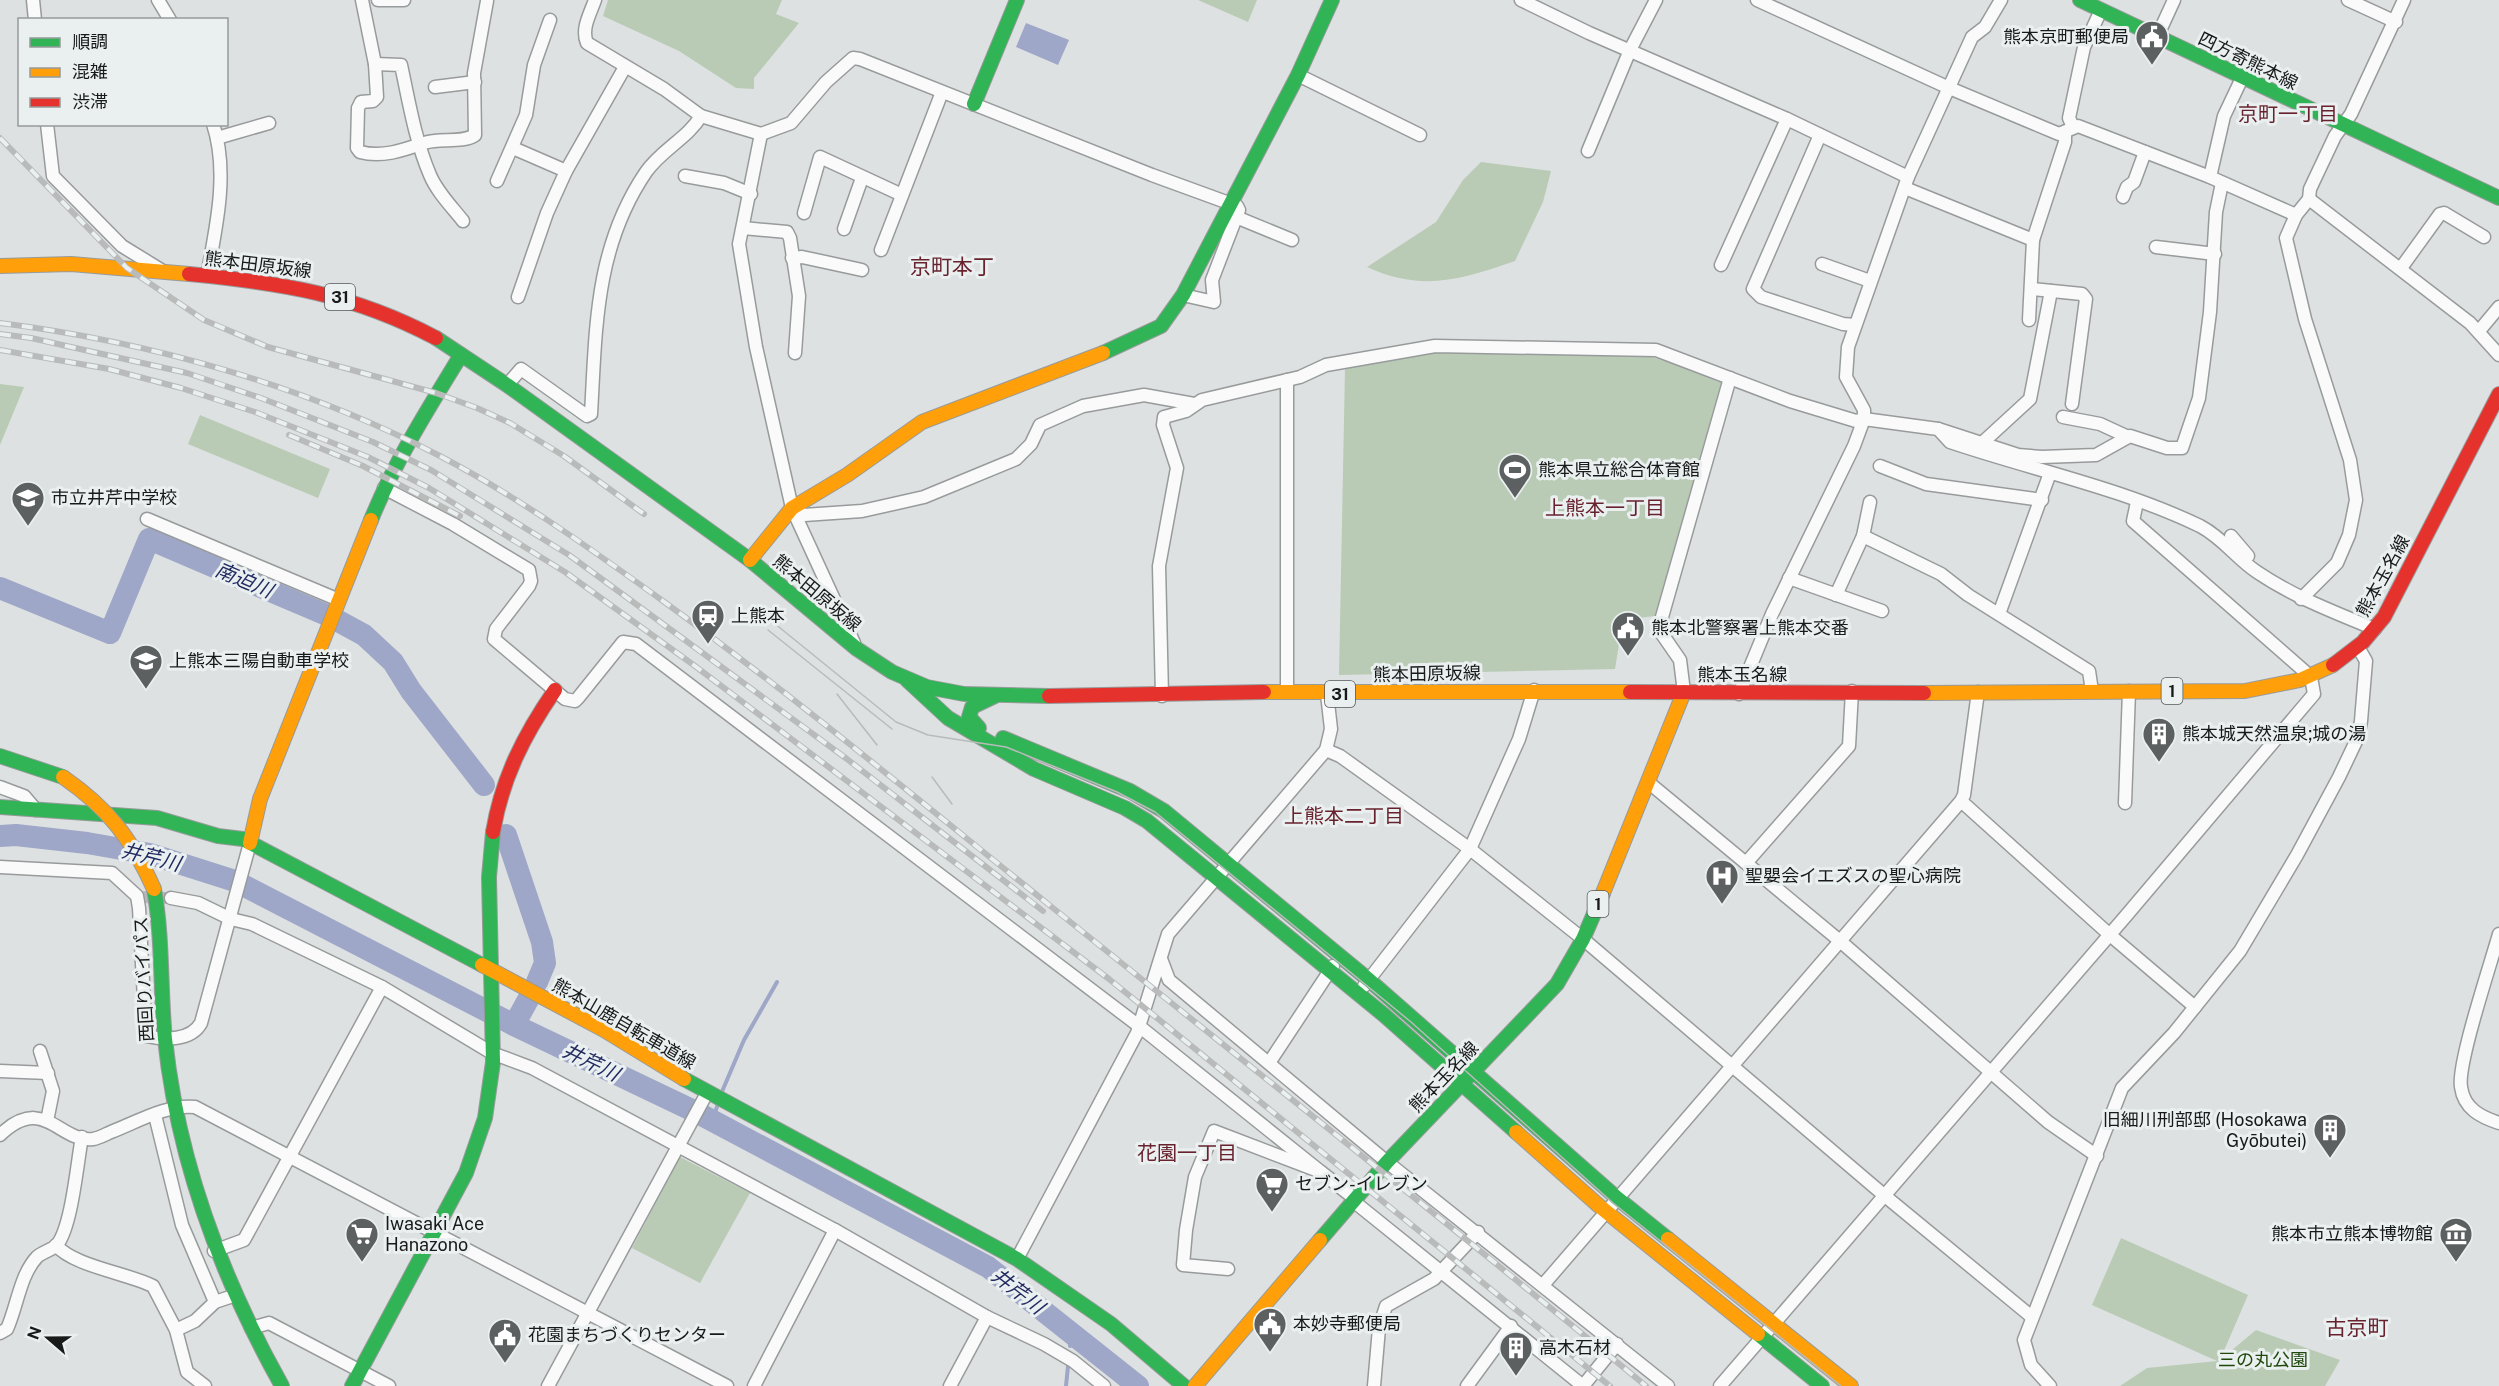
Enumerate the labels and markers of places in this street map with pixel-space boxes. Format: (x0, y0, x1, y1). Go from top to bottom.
public building icon: 熊本京町郵便局 (2134, 19, 2170, 66)
place label: 熊本京町郵便局 (2003, 26, 2129, 47)
sports icon: 熊本県立総合体育館 (1497, 452, 1533, 499)
place label: 熊本県立総合体育館 (1538, 459, 1700, 480)
school or university icon: 市立井芹中学校 (10, 480, 46, 527)
place label: 市立井芹中学校 (51, 487, 177, 508)
station icon: 上熊本 (690, 598, 726, 645)
place label: 上熊本 (731, 605, 785, 626)
public building icon: 熊本北警察署上熊本交番 (1610, 610, 1646, 657)
place label: 熊本北警察署上熊本交番 (1651, 617, 1849, 638)
school or university icon: 上熊本三陽自動車学校 (128, 643, 164, 690)
place label: 上熊本三陽自動車学校 (169, 650, 349, 671)
building icon: 熊本城天然温泉;城の湯 (2141, 716, 2177, 763)
place label: 熊本城天然温泉;城の湯 (2182, 723, 2366, 744)
hospital icon: 聖嬰会イエズスの聖心病院 (1704, 858, 1740, 905)
place label: 聖嬰会イエズスの聖心病院 (1745, 865, 1961, 886)
place label: 旧細川刑部邸 (Hosokawa Gyōbutei) (2103, 1109, 2307, 1151)
building icon: 旧細川刑部邸 (Hosokawa Gyōbutei) (2312, 1112, 2348, 1159)
supermarket icon: セブン-イレブン (1254, 1166, 1290, 1213)
place label: セブン-イレブン (1295, 1173, 1428, 1194)
place label: Iwasaki Ace Hanazono (385, 1213, 484, 1255)
supermarket icon: Iwasaki Ace Hanazono (344, 1216, 380, 1263)
museum icon: 熊本市立熊本博物館 (2438, 1216, 2474, 1263)
place label: 熊本市立熊本博物館 (2271, 1223, 2433, 1244)
public building icon: 本妙寺郵便局 (1252, 1306, 1288, 1353)
place label: 本妙寺郵便局 (1293, 1313, 1401, 1334)
public building icon: 花園まちづくりセンター (487, 1317, 523, 1364)
place label: 花園まちづくりセンター (528, 1324, 726, 1345)
building icon: 高木石材 (1498, 1330, 1534, 1377)
place label: 高木石材 (1539, 1337, 1611, 1358)

